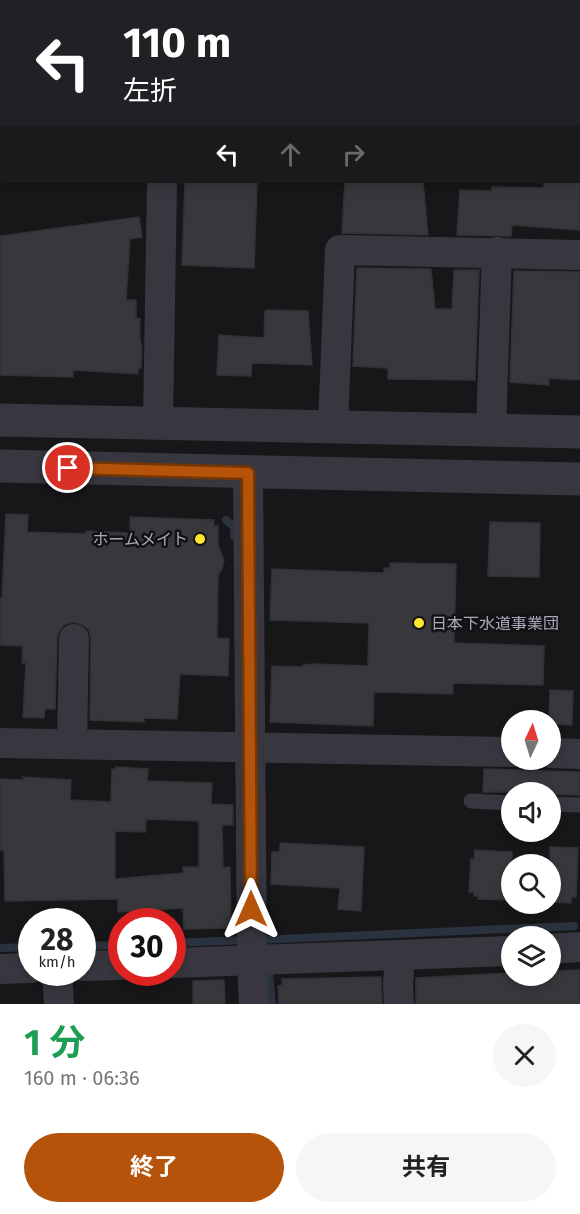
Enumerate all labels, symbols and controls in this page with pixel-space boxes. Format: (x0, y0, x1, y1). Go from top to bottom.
text: 110 m (123, 18, 231, 68)
icon: left (24, 24, 102, 102)
text: 左折 (123, 75, 177, 107)
icon: left (211, 138, 244, 171)
icon: ahead (274, 138, 307, 171)
icon: right (337, 138, 370, 171)
pin (42, 442, 93, 493)
icon: arrive (51, 451, 84, 484)
place label: ホームメイト (92, 530, 188, 549)
marker: ホームメイト (193, 532, 207, 546)
place label: 日本下水道事業団 (431, 614, 559, 633)
marker: 日本下水道事業団 (412, 616, 426, 630)
north arrow (501, 710, 561, 770)
map controls (501, 710, 561, 986)
button: sound (501, 782, 561, 842)
button: search (501, 854, 561, 914)
position arrow (219, 877, 283, 941)
speed limit sign: 30 (108, 908, 186, 986)
text: 28 (41, 922, 73, 958)
button: layers (501, 926, 561, 986)
text: km/h (38, 953, 76, 971)
text: 1 分 (24, 1021, 85, 1065)
button: close (493, 1024, 556, 1087)
text: 160 m · 06:36 (24, 1066, 140, 1090)
button: 終了 (24, 1133, 284, 1202)
button: 共有 (296, 1133, 556, 1202)

